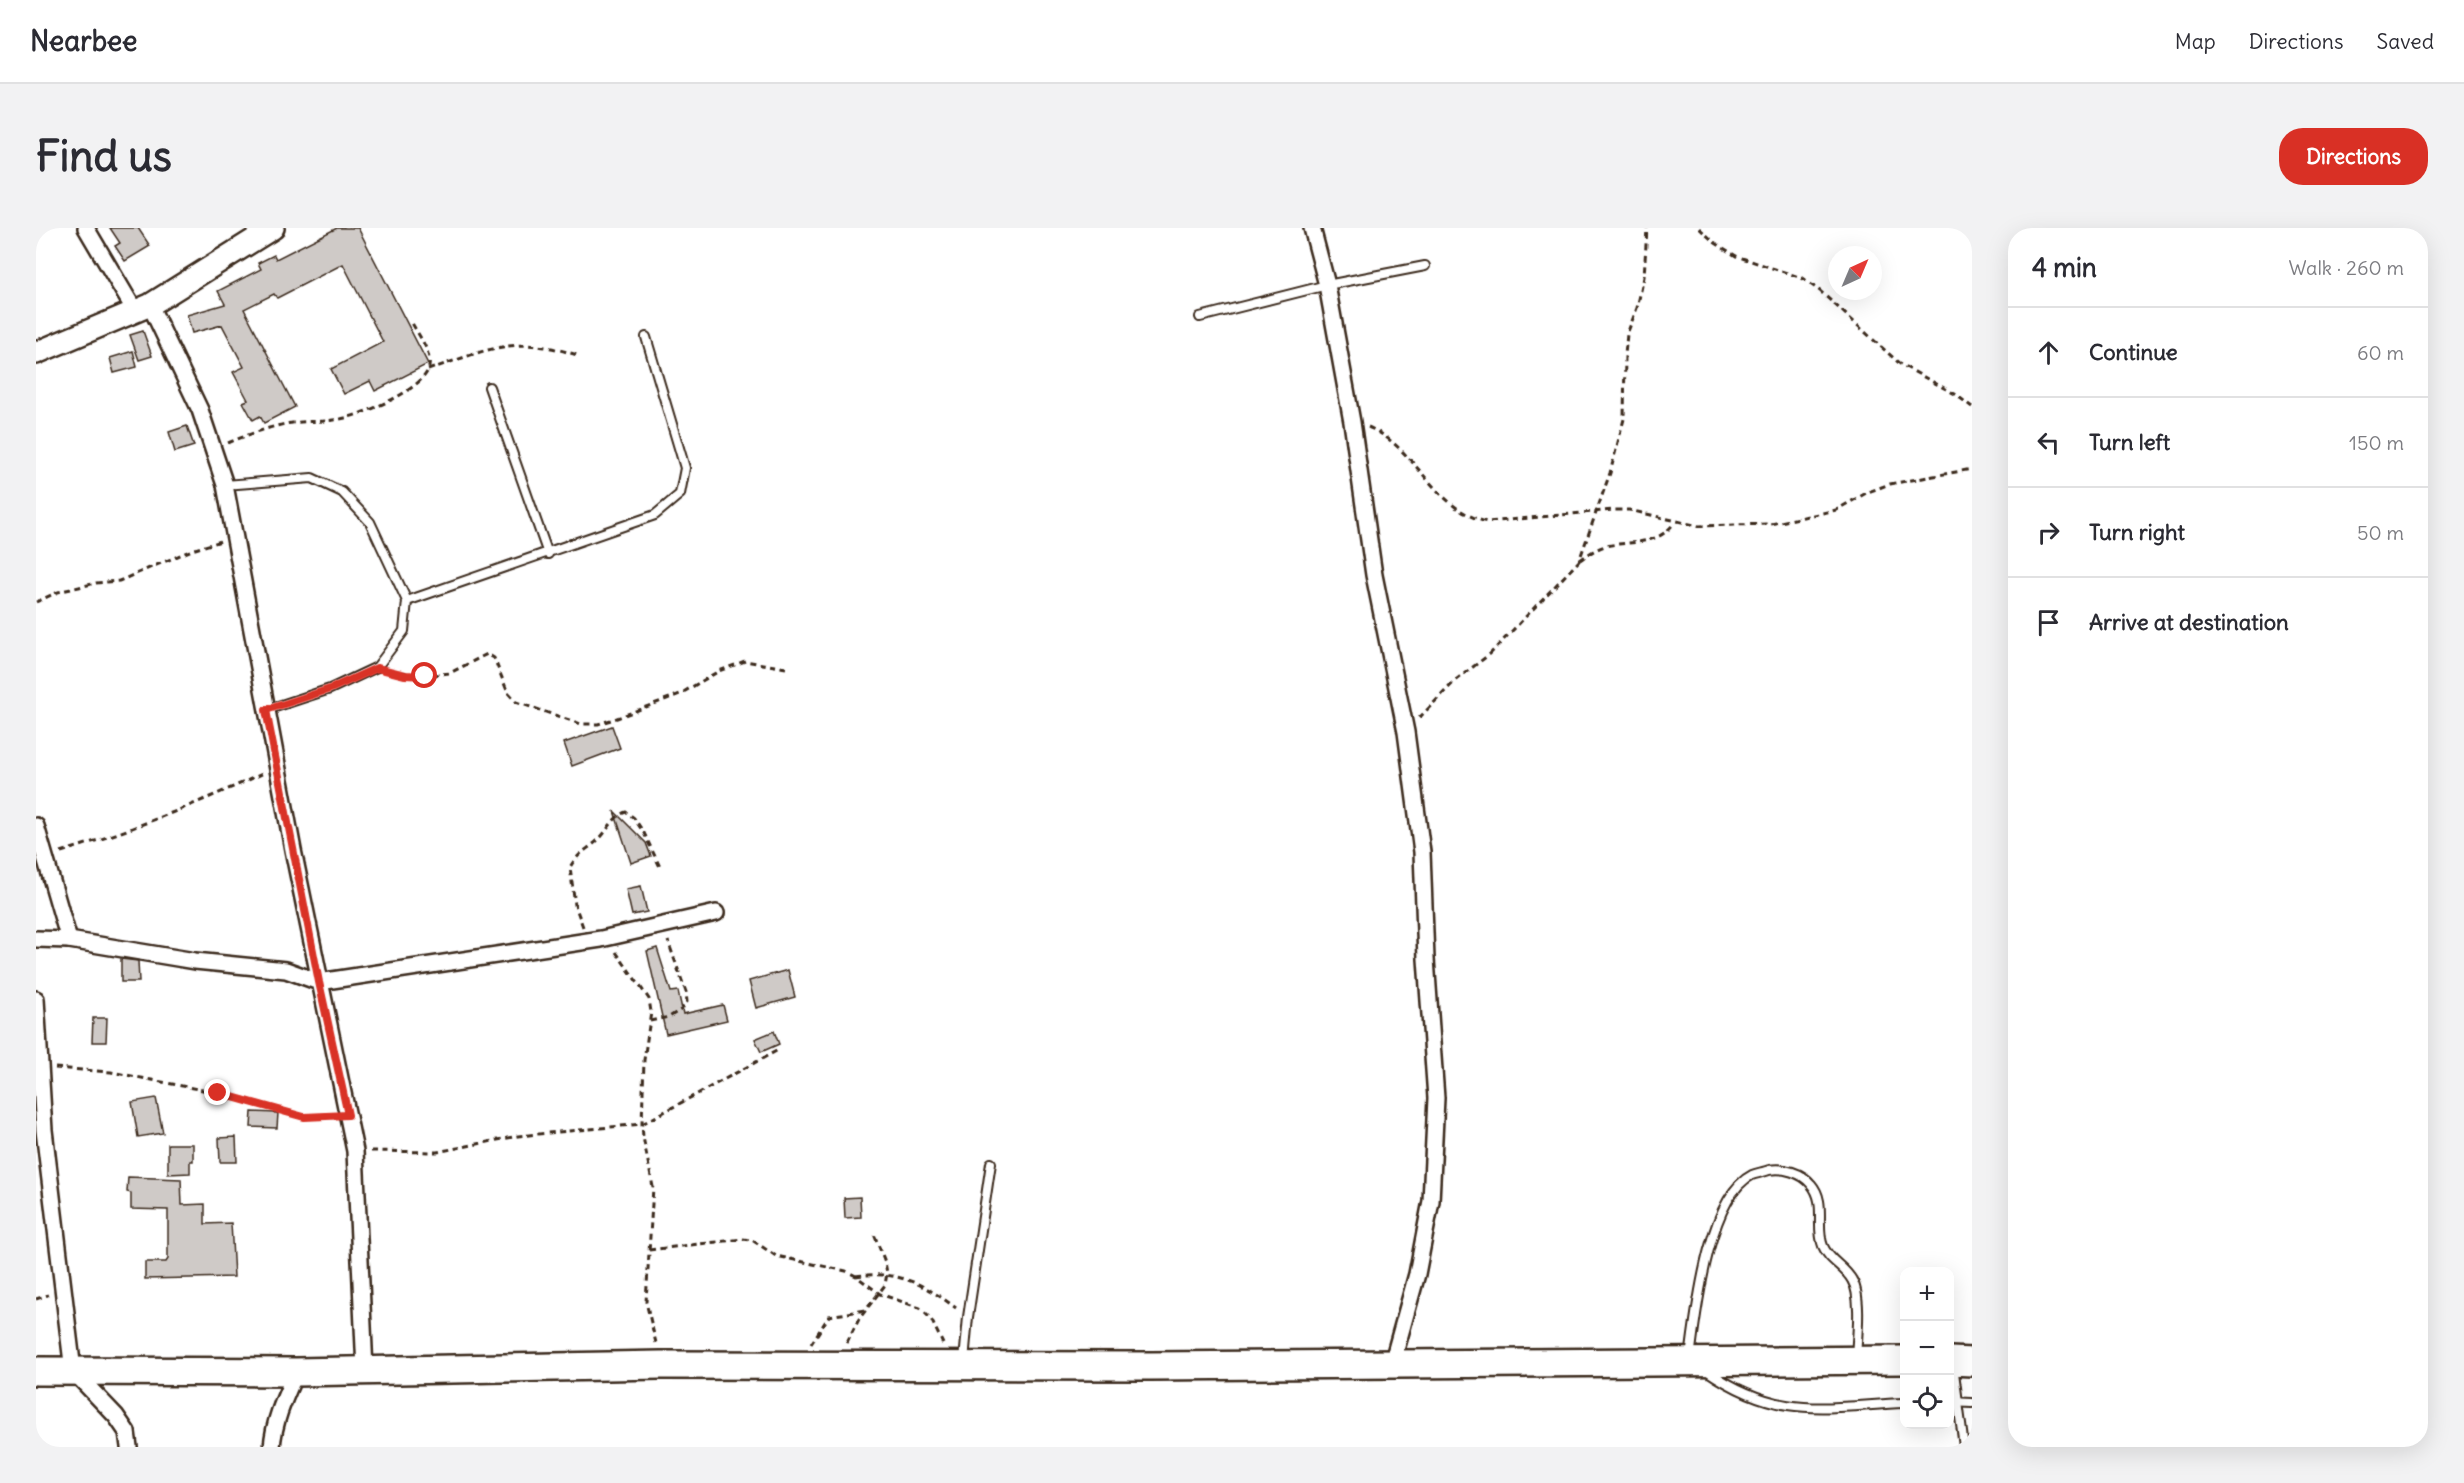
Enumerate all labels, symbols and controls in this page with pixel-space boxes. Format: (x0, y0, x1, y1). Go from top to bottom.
text: Nearbee (30, 23, 137, 59)
text: Map (2175, 28, 2216, 55)
text: Directions (2249, 28, 2343, 55)
text: Saved (2376, 28, 2434, 55)
button: Directions (2279, 128, 2428, 185)
text: Find us (36, 130, 172, 182)
north arrow (1828, 246, 1882, 300)
text: 4 min (2032, 251, 2097, 284)
text: Walk · 260 m (2288, 255, 2404, 280)
icon: ahead (2032, 336, 2065, 369)
text: Continue (2089, 338, 2178, 366)
text: 60 m (2357, 340, 2404, 365)
icon: left (2032, 426, 2065, 459)
text: Turn left (2089, 428, 2170, 456)
text: 150 m (2349, 430, 2404, 455)
icon: right (2032, 516, 2065, 549)
text: Turn right (2089, 518, 2185, 546)
text: 50 m (2357, 520, 2404, 545)
icon: arrive (2032, 606, 2065, 639)
text: Arrive at destination (2089, 608, 2289, 636)
route start (411, 662, 437, 688)
route end (204, 1079, 230, 1105)
map controls (1900, 1267, 1954, 1429)
button: + (1900, 1267, 1954, 1321)
button: − (1900, 1321, 1954, 1375)
button: locate (1900, 1375, 1954, 1429)

